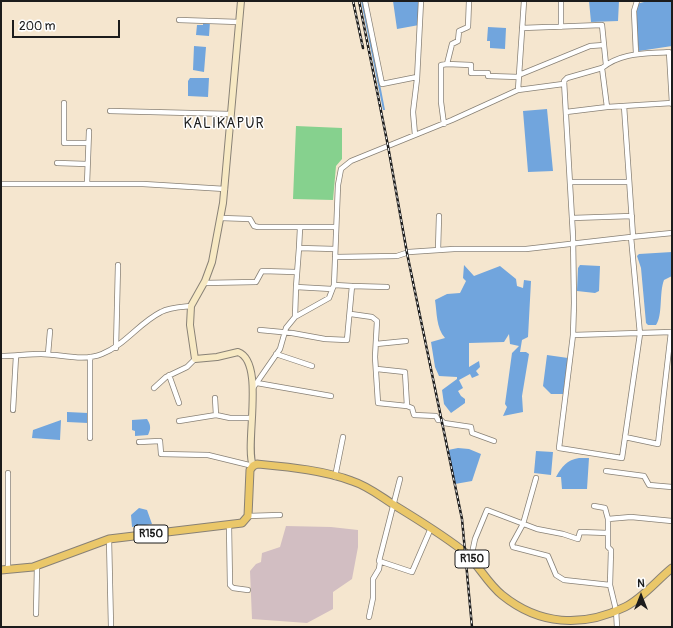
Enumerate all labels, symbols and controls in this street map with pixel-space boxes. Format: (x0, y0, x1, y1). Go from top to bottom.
scale bar (14, 12, 122, 38)
text: 200 m (19, 19, 55, 34)
district label: KALIKAPUR (183, 116, 265, 132)
road number: R150 (134, 525, 168, 543)
road number: R150 (455, 550, 489, 568)
north arrow (621, 576, 661, 616)
text: N (637, 577, 645, 590)

